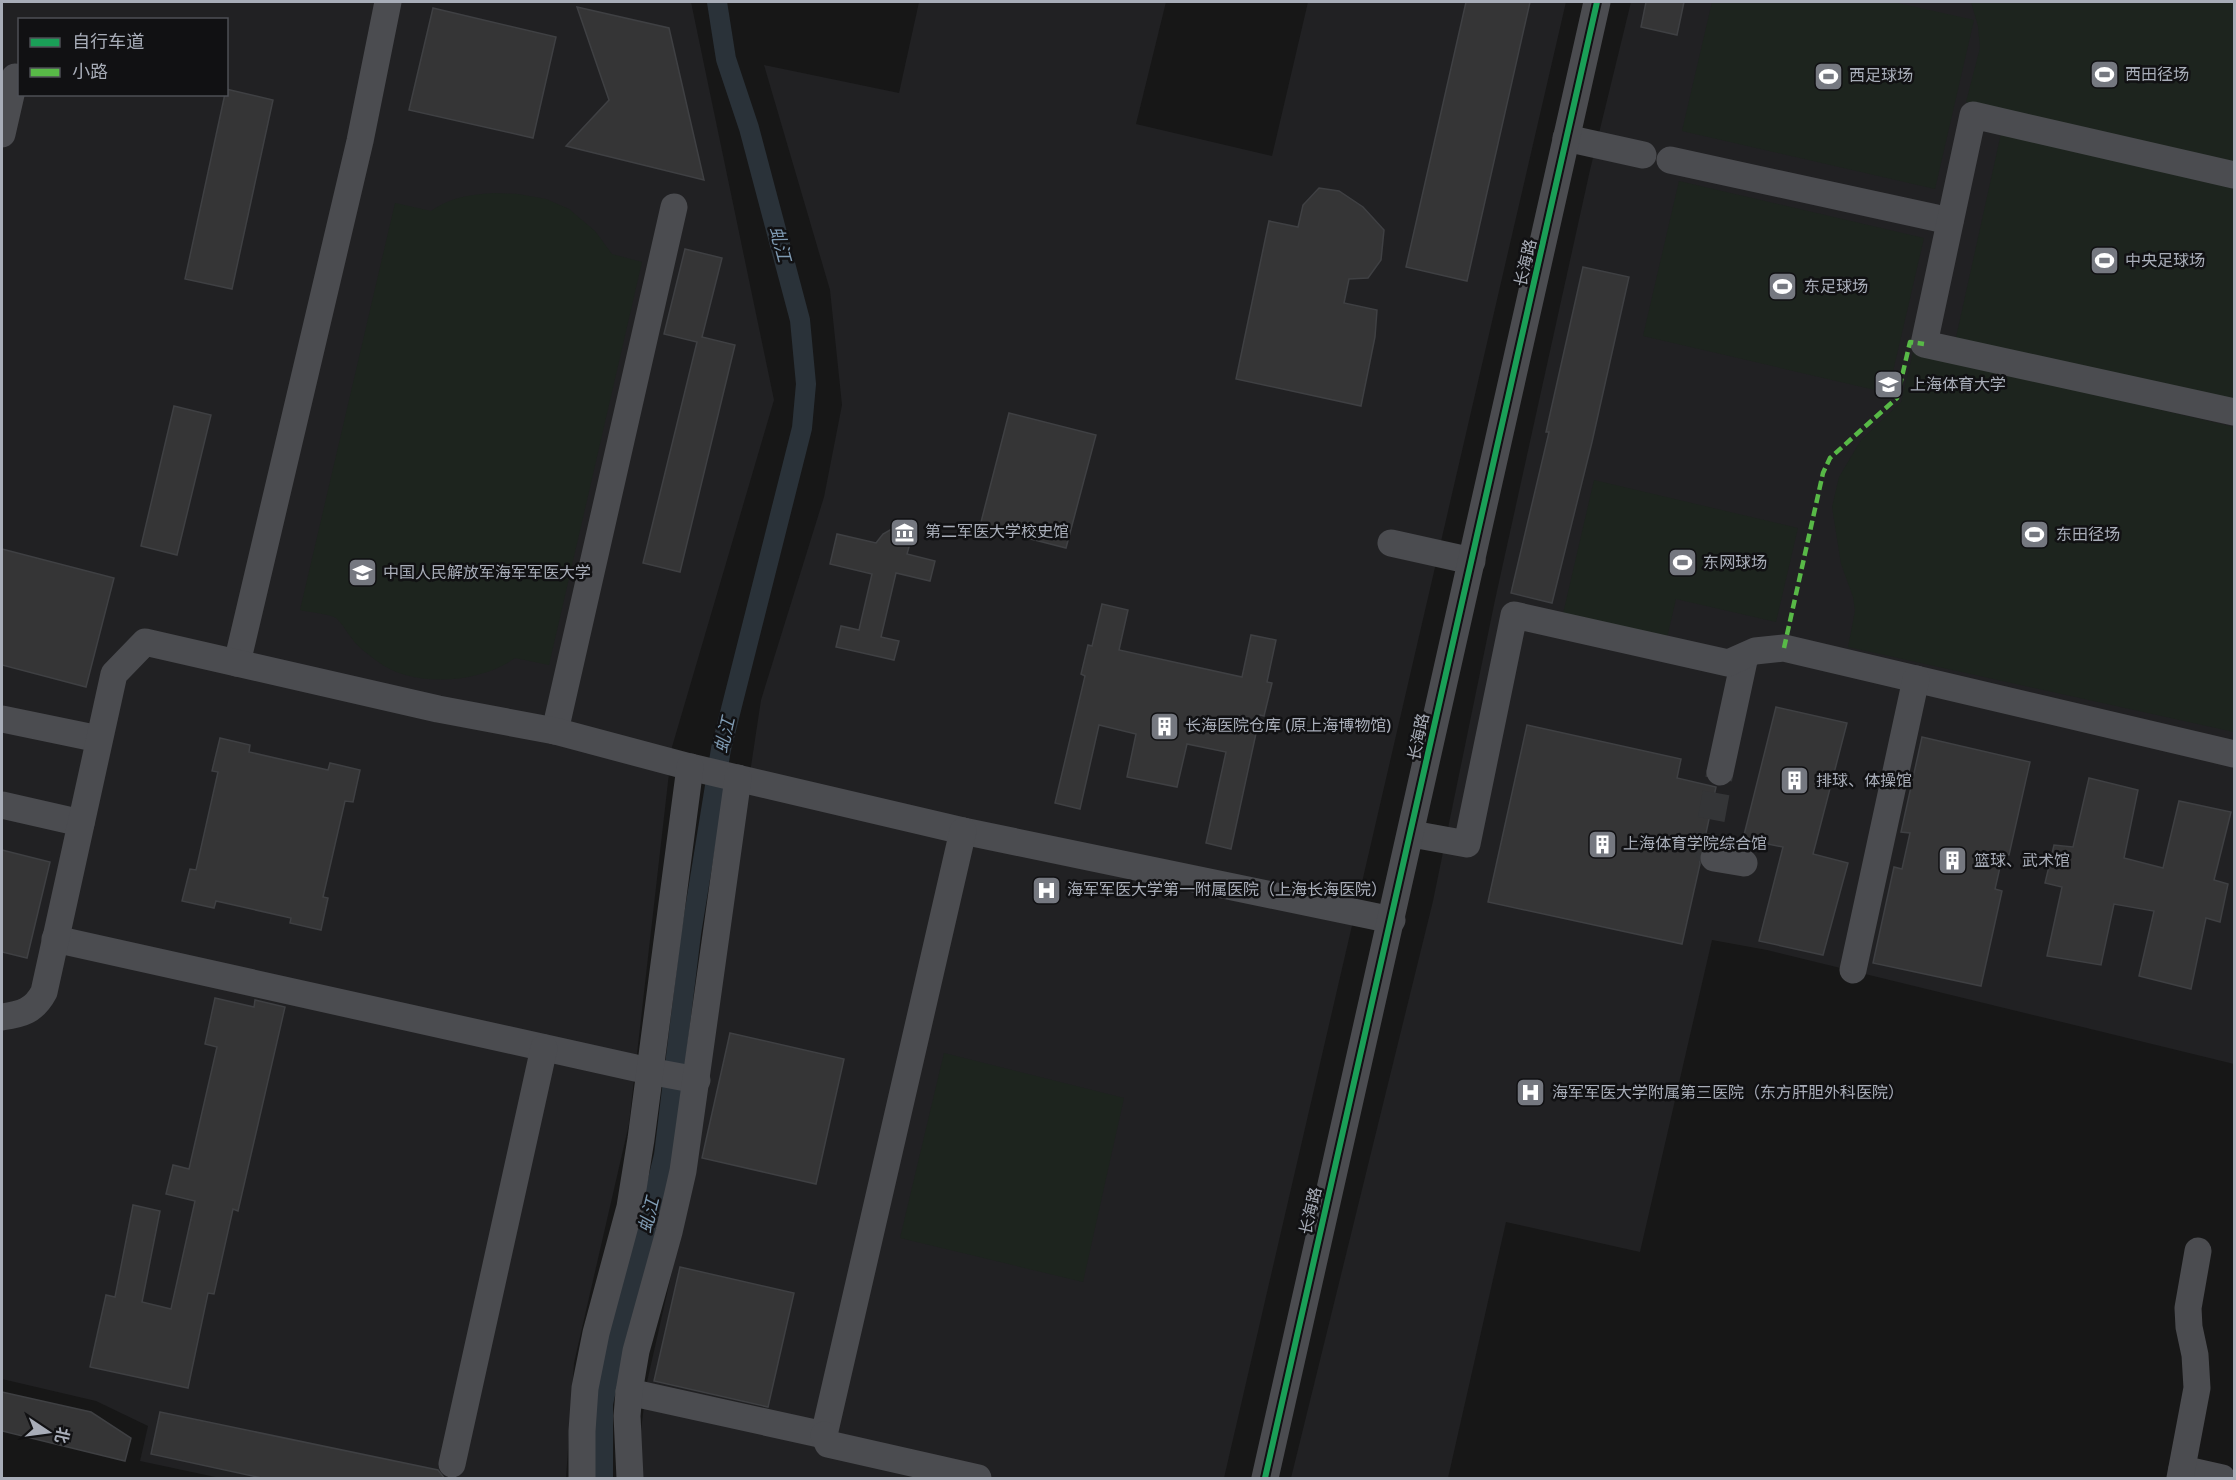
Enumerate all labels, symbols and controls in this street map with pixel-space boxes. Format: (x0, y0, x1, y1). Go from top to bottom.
legend (18, 18, 228, 96)
text: 自行车道 (72, 31, 144, 53)
sports icon: 西田径场 (2088, 59, 2120, 91)
sports icon: 西足球场 (1812, 60, 1844, 92)
text: 小路 (72, 61, 108, 83)
place label: 西田径场 (2125, 65, 2189, 85)
place label: 西足球场 (1849, 66, 1913, 86)
water label: 虬江 (765, 224, 796, 266)
street label: 长海路 (1511, 237, 1541, 289)
sports icon: 中央足球场 (2088, 245, 2120, 277)
place label: 中央足球场 (2125, 251, 2205, 271)
sports icon: 东足球场 (1767, 271, 1799, 303)
place label: 东足球场 (1804, 277, 1868, 297)
school or university icon: 上海体育大学 (1873, 369, 1905, 401)
place label: 上海体育大学 (1910, 375, 2006, 395)
museum icon: 第二军医大学校史馆 (888, 516, 920, 548)
sports icon: 东田径场 (2019, 519, 2051, 551)
place label: 第二军医大学校史馆 (925, 522, 1069, 542)
place label: 东田径场 (2056, 525, 2120, 545)
sports icon: 东网球场 (1666, 547, 1698, 579)
place label: 东网球场 (1703, 553, 1767, 573)
school or university icon: 中国人民解放军海军军医大学 (346, 557, 378, 589)
place label: 中国人民解放军海军军医大学 (383, 563, 591, 583)
building icon: 长海医院仓库 (原上海博物馆) (1148, 710, 1180, 742)
street label: 长海路 (1404, 711, 1434, 763)
water label: 虬江 (710, 713, 740, 755)
place label: 长海医院仓库 (原上海博物馆) (1185, 716, 1391, 736)
building icon: 排球、体操馆 (1779, 765, 1811, 797)
place label: 排球、体操馆 (1816, 771, 1912, 791)
building icon: 上海体育学院综合馆 (1586, 828, 1618, 860)
place label: 上海体育学院综合馆 (1623, 834, 1767, 854)
building icon: 篮球、武术馆 (1937, 845, 1969, 877)
place label: 篮球、武术馆 (1974, 851, 2070, 871)
hospital icon: 海军军医大学第一附属医院（上海长海医院） (1030, 874, 1062, 906)
place label: 海军军医大学第一附属医院（上海长海医院） (1067, 880, 1387, 900)
hospital icon: 海军军医大学附属第三医院（东方肝胆外科医院） (1515, 1077, 1547, 1109)
place label: 海军军医大学附属第三医院（东方肝胆外科医院） (1552, 1083, 1904, 1103)
street label: 长海路 (1296, 1185, 1326, 1237)
water label: 虬江 (634, 1193, 665, 1235)
north arrow (18, 1402, 78, 1462)
text: 北 (50, 1425, 73, 1445)

